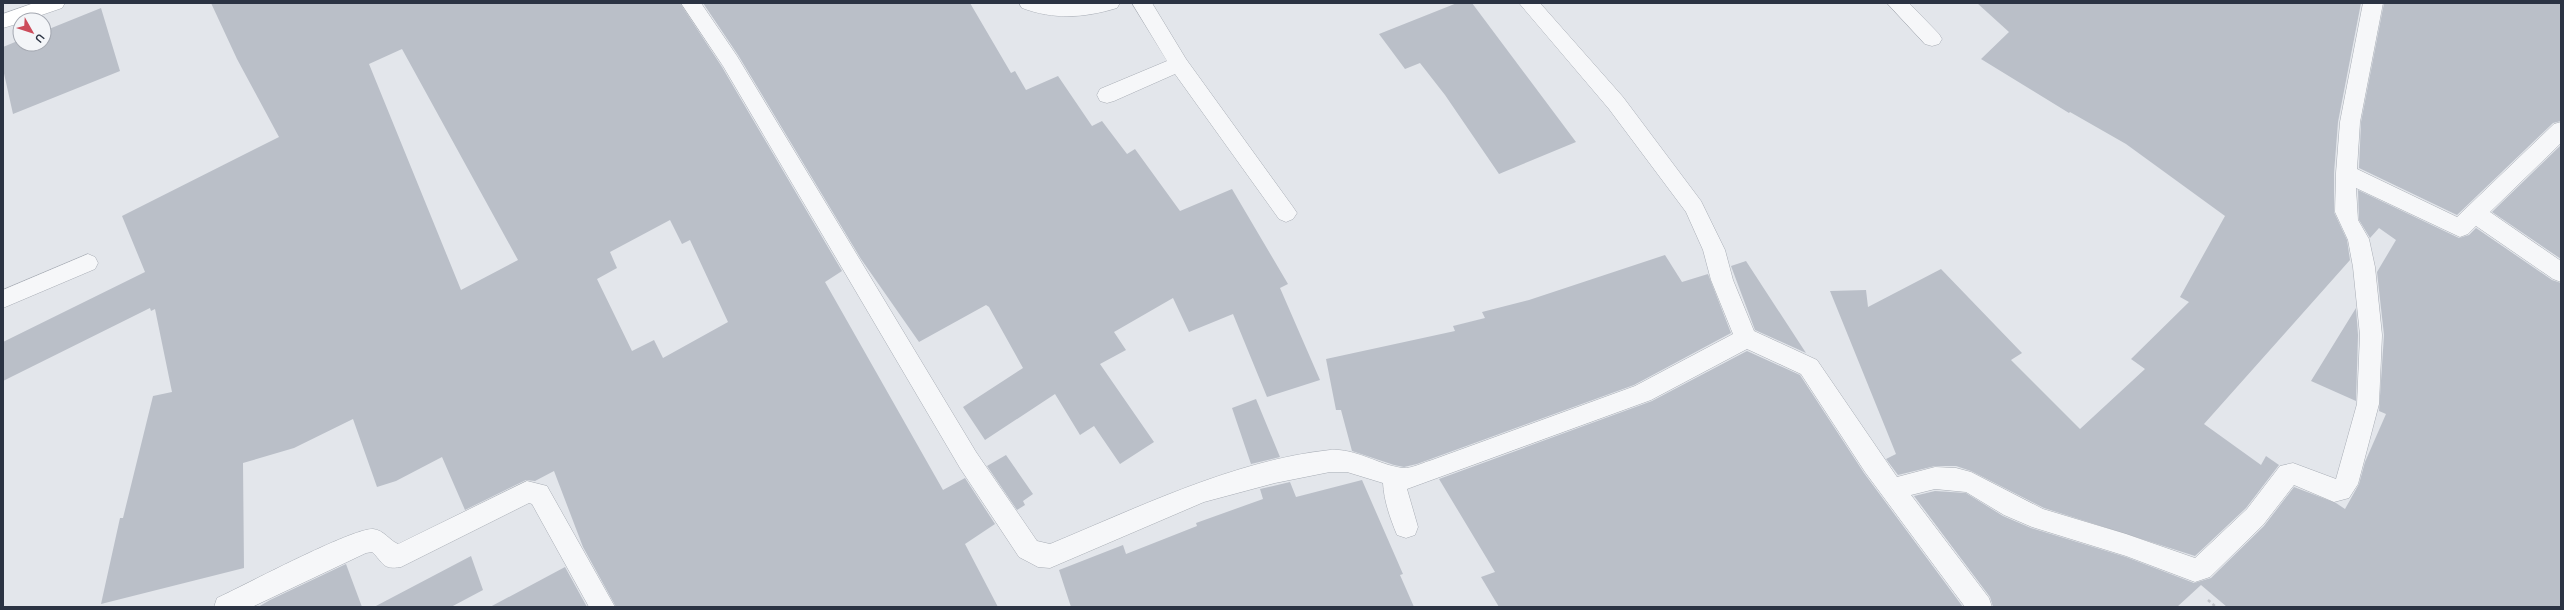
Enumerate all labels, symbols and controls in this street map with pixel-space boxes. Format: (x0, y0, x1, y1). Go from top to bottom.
north arrow (12, 12, 52, 52)
text: U (32, 31, 48, 46)

